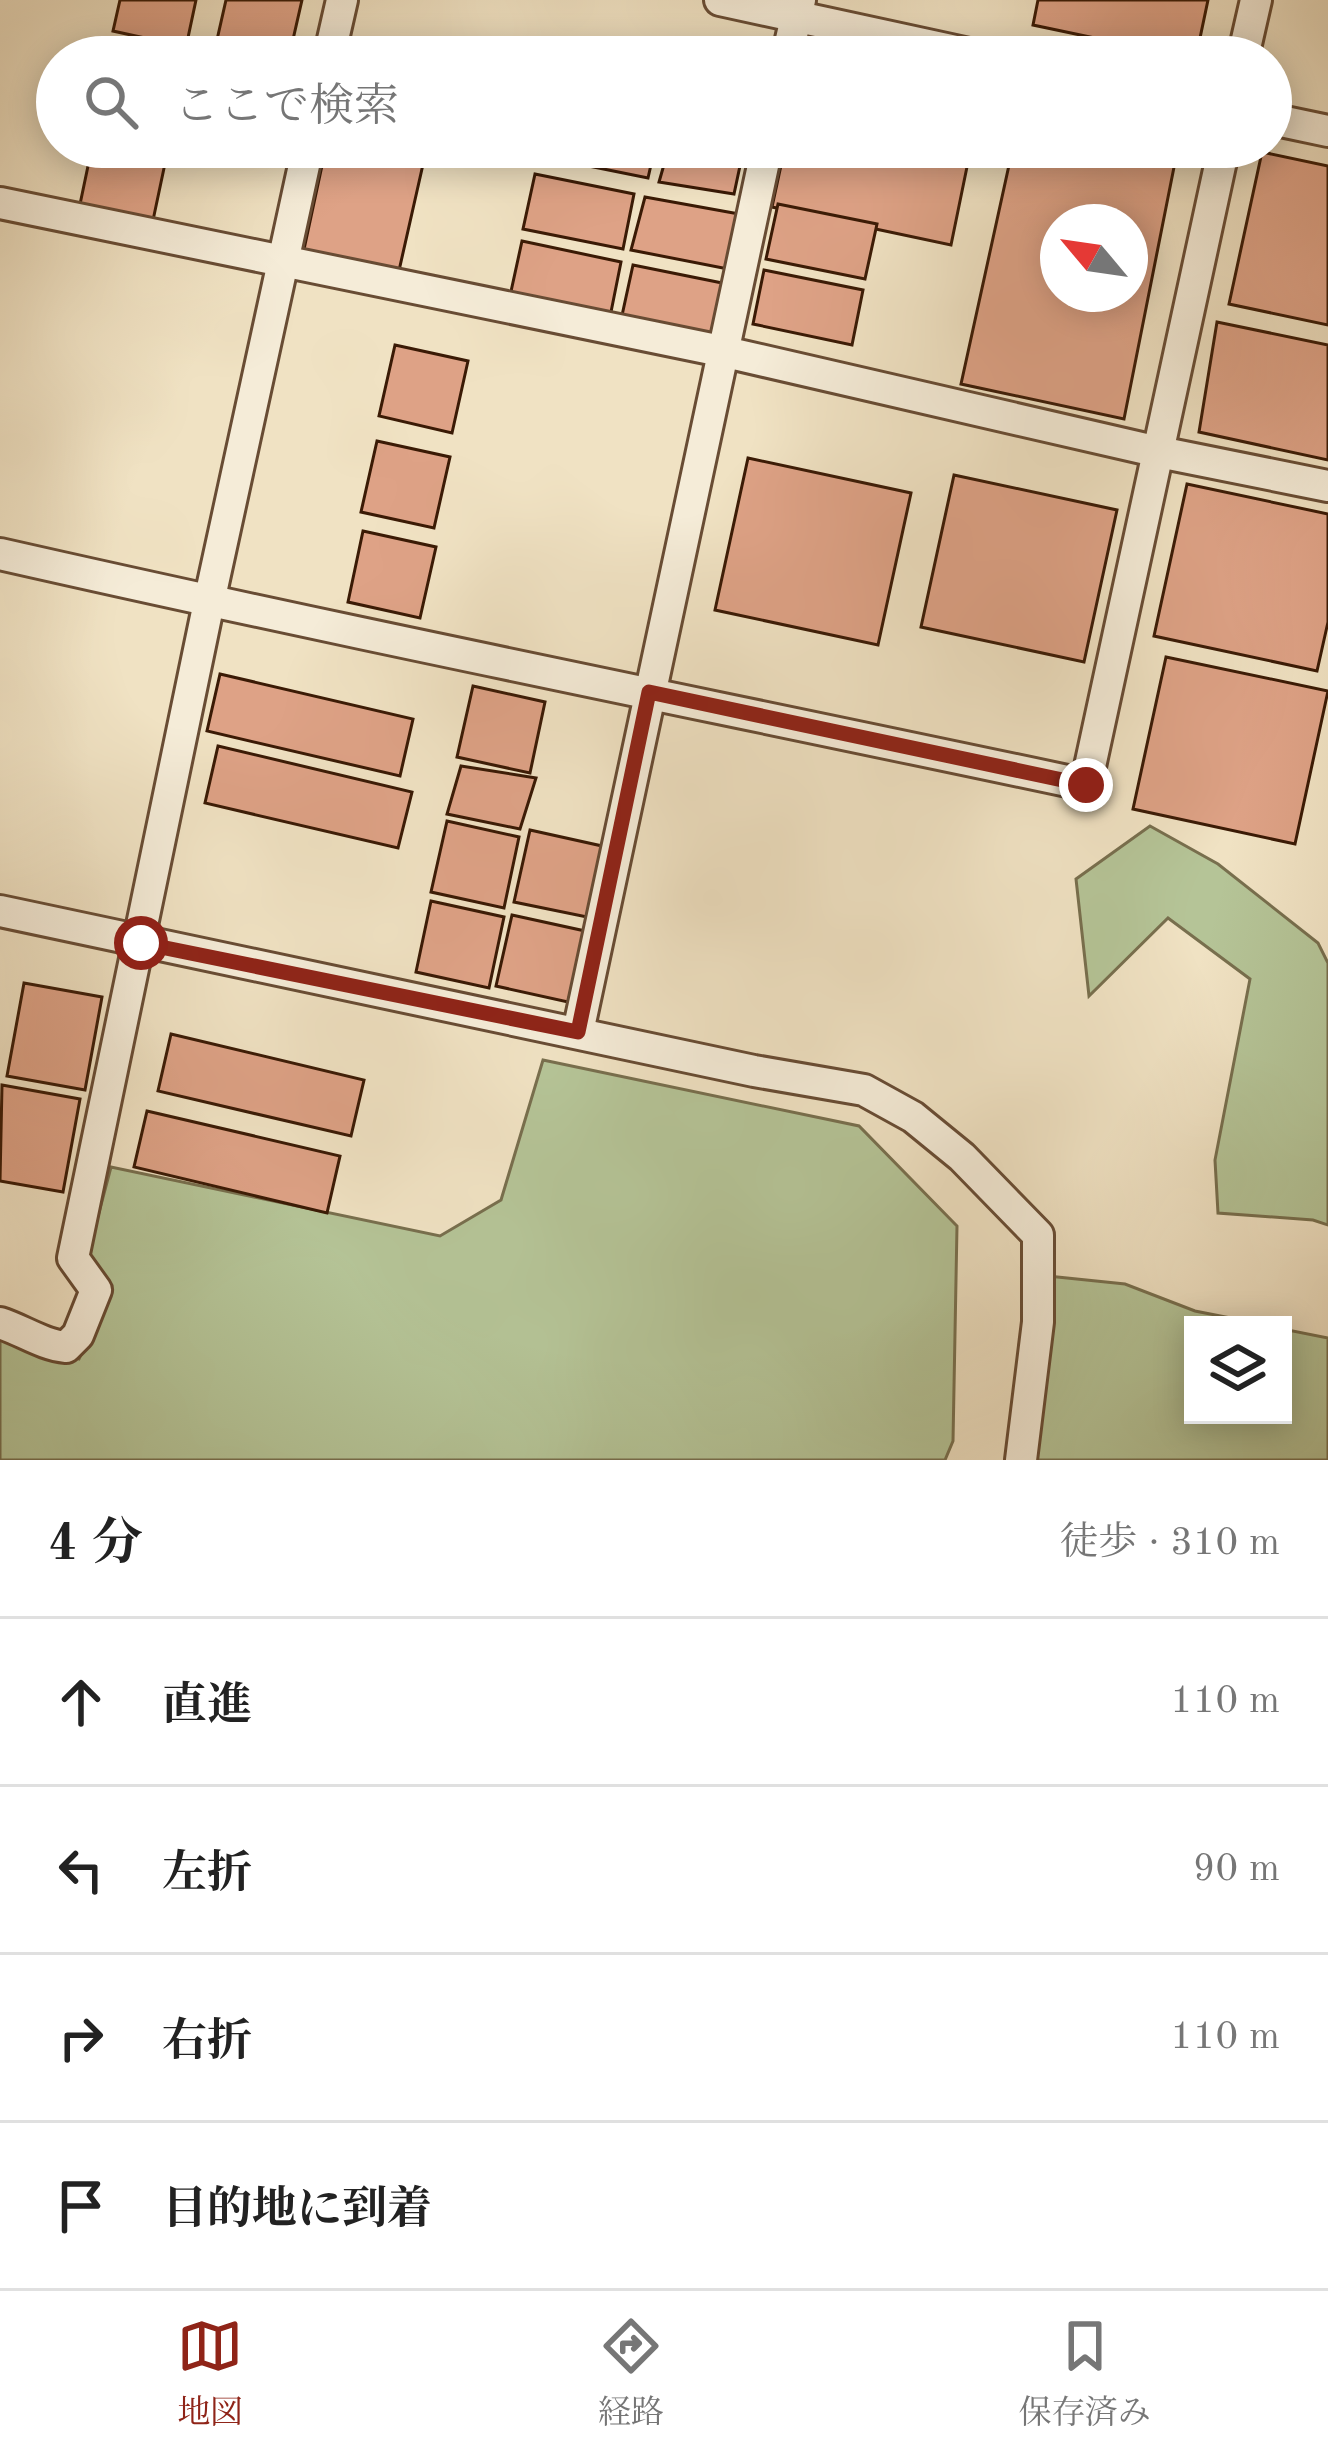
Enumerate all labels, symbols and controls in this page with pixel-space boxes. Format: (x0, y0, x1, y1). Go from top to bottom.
search box (36, 36, 1292, 168)
icon: search (78, 69, 144, 135)
text: ここで検索 (174, 86, 399, 131)
north arrow (1040, 204, 1148, 312)
route end (1059, 758, 1113, 812)
route start (114, 916, 168, 970)
map controls (1184, 1316, 1292, 1424)
button: layers (1184, 1316, 1292, 1424)
text: 4 分 (48, 1520, 143, 1571)
text: 徒歩 · 310 m (1059, 1524, 1280, 1563)
icon: ahead (48, 1669, 114, 1735)
text: 110 m (1170, 1682, 1280, 1721)
text: 直進 (162, 1685, 252, 1730)
icon: left (48, 1837, 114, 1903)
text: 90 m (1193, 1850, 1280, 1889)
text: 左折 (162, 1853, 252, 1898)
icon: right (48, 2005, 114, 2071)
text: 110 m (1170, 2018, 1280, 2057)
text: 右折 (162, 2021, 252, 2066)
icon: arrive (48, 2173, 114, 2239)
text: 目的地に到着 (162, 2189, 432, 2234)
tab: 地図 (177, 2313, 243, 2435)
tab: 経路 (598, 2313, 664, 2435)
tab: 保存済み (1019, 2313, 1151, 2435)

